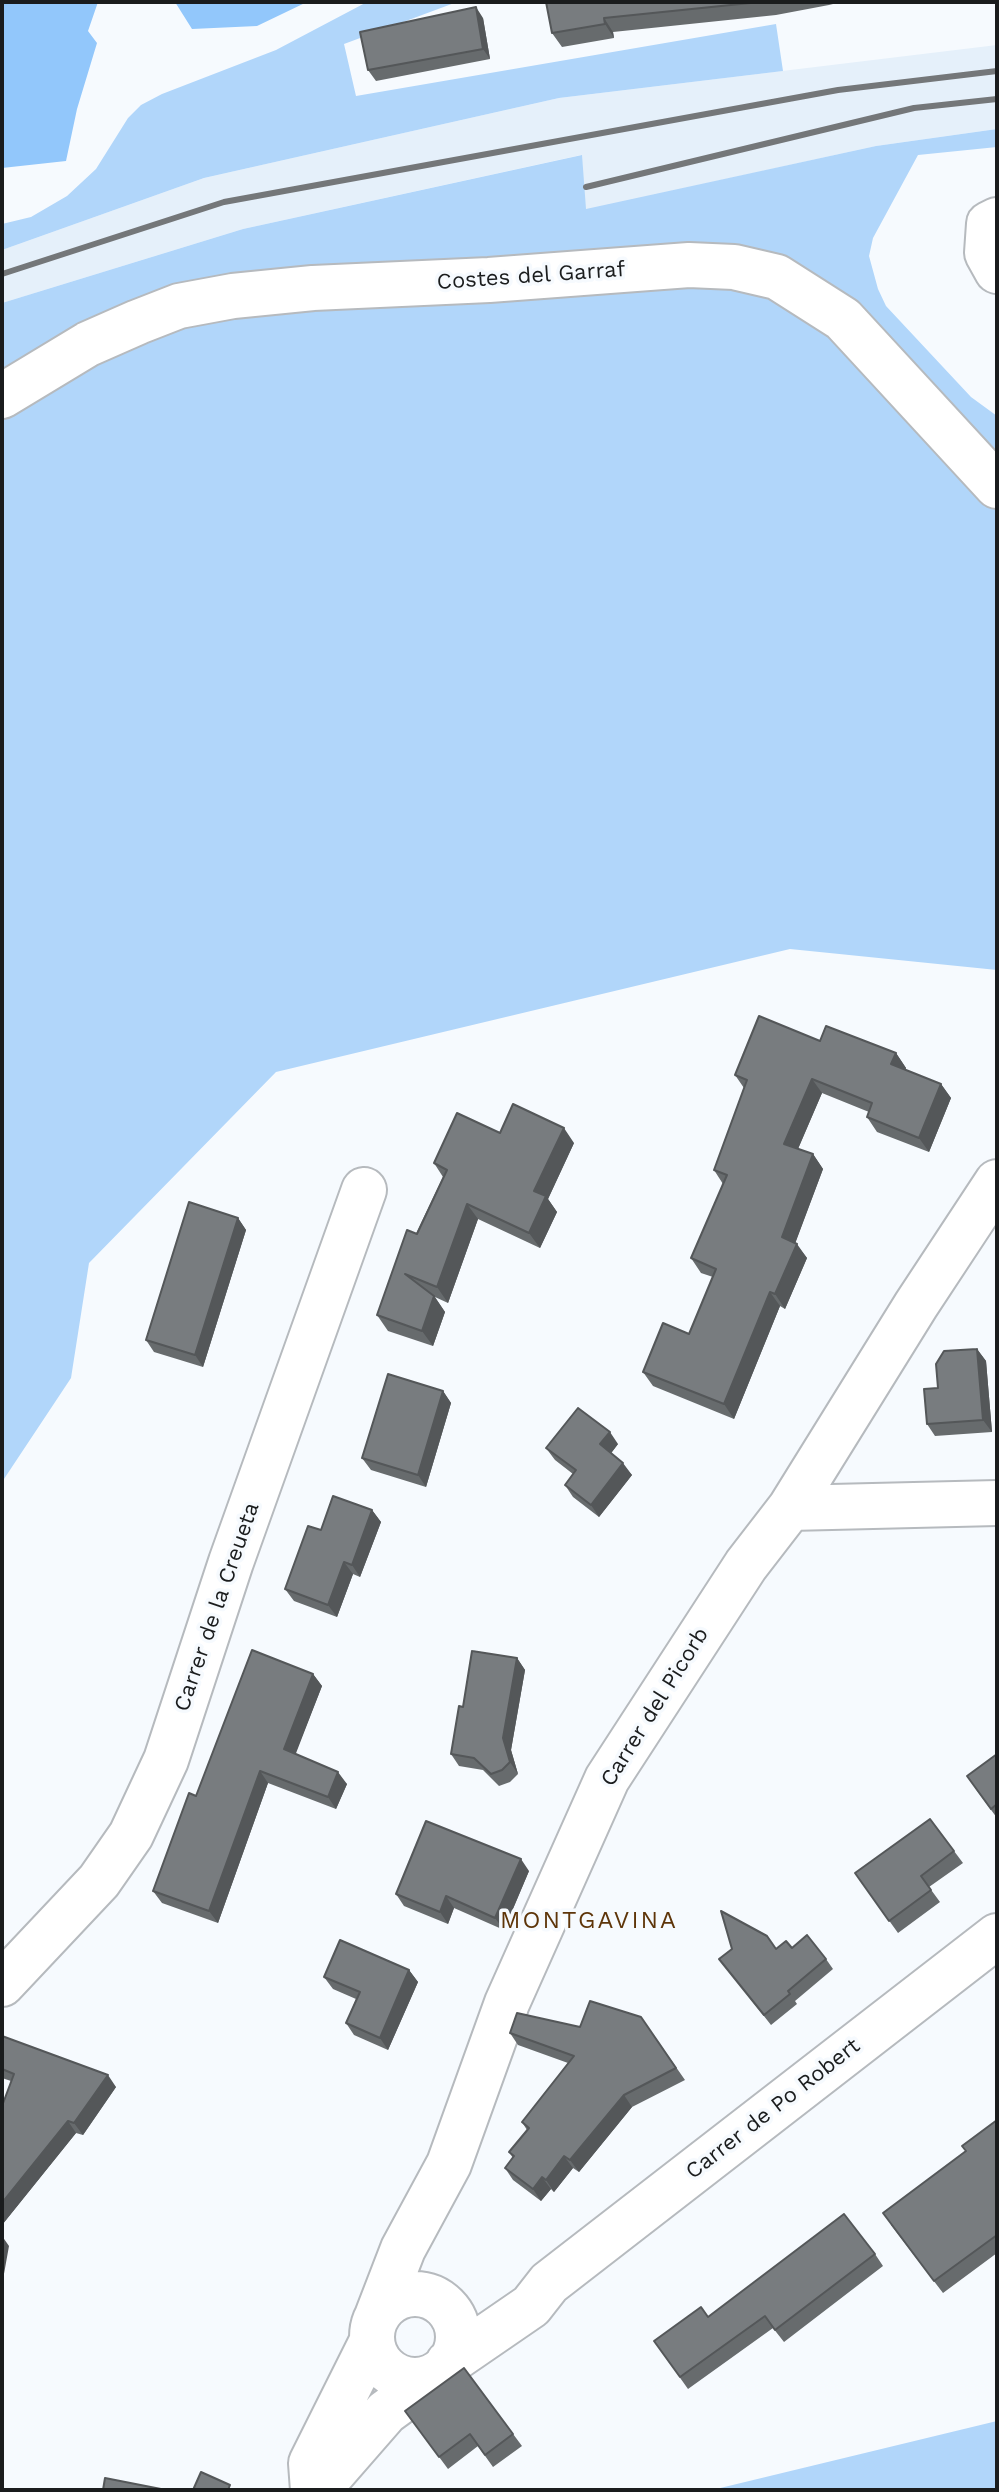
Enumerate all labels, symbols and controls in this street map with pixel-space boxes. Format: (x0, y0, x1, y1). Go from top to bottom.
street label: Costes del Garraf (436, 256, 626, 296)
street label: Carrer de la Creueta (169, 1499, 265, 1715)
street label: Carrer del Picorb (595, 1623, 715, 1791)
district label: MONTGAVINA (500, 1907, 678, 1935)
street label: Carrer de Po Robert (681, 2033, 865, 2185)

